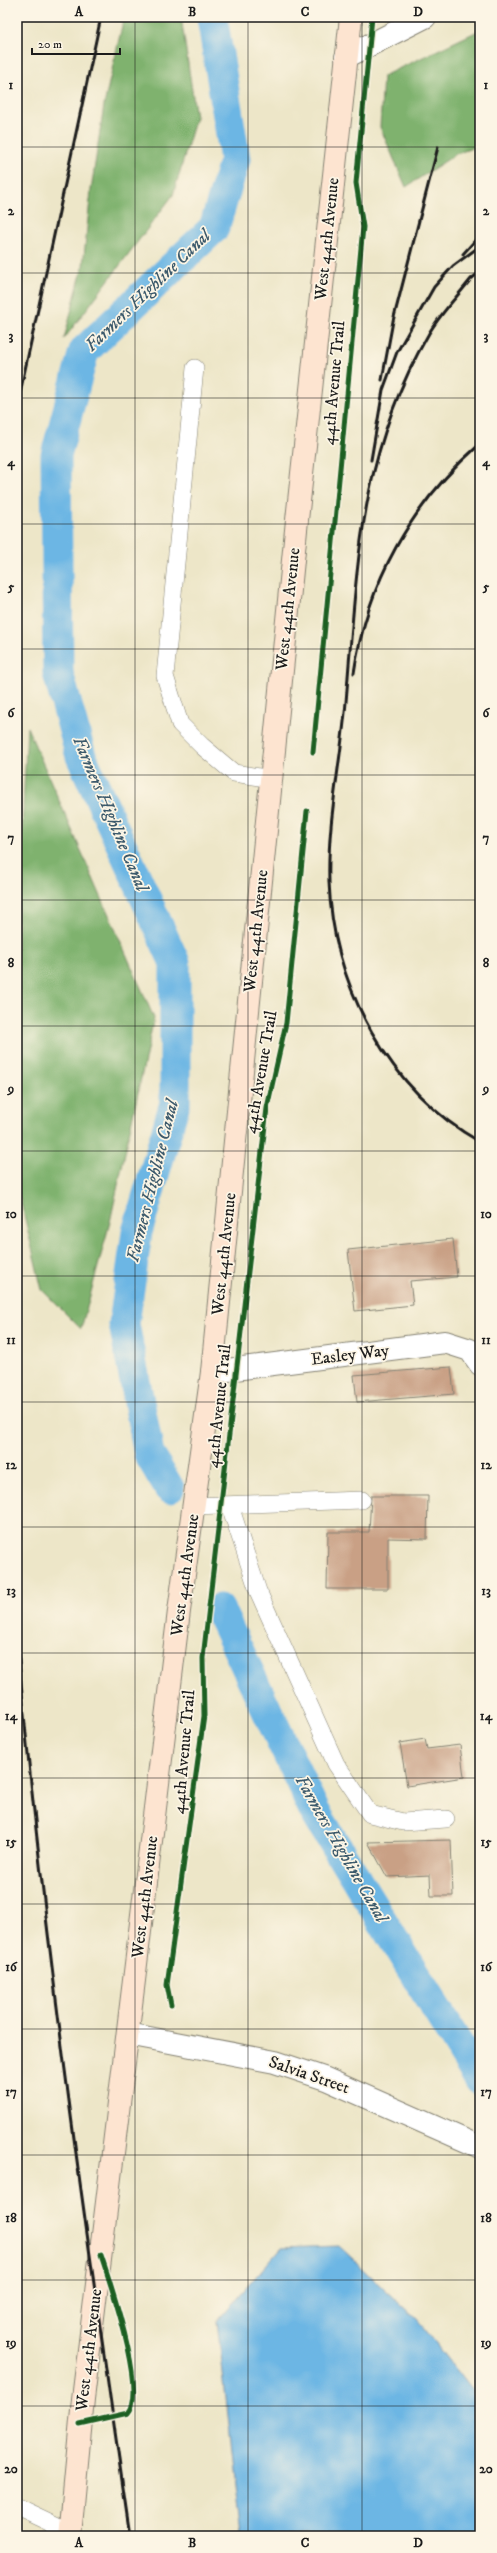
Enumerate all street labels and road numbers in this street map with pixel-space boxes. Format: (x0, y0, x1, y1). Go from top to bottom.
street label: West 44th Avenue (310, 177, 344, 302)
street label: 44th Avenue Trail (318, 320, 350, 446)
street label: West 44th Avenue (271, 547, 305, 672)
street label: West 44th Avenue (239, 869, 273, 994)
street label: 44th Avenue Trail (239, 1009, 283, 1135)
street label: West 44th Avenue (207, 1192, 241, 1317)
street label: Easley Way (310, 1339, 391, 1371)
street label: 44th Avenue Trail (202, 1343, 236, 1469)
street label: West 44th Avenue (165, 1512, 204, 1639)
street label: 44th Avenue Trail (168, 1689, 200, 1815)
street label: West 44th Avenue (126, 1835, 163, 1960)
street label: Salvia Street (266, 2051, 353, 2099)
street label: West 44th Avenue (70, 2288, 107, 2413)

